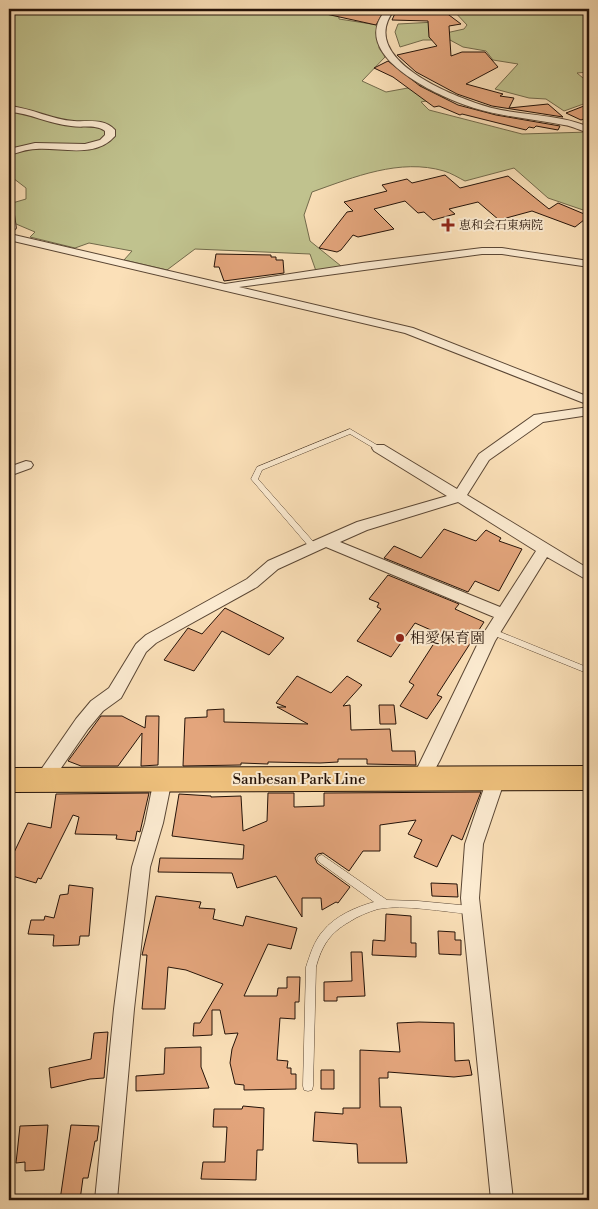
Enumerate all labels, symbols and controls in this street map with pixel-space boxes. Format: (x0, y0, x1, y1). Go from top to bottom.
marker: 恵和会石東病院 (441, 218, 455, 232)
place label: 恵和会石東病院 (459, 218, 543, 233)
place label: 相愛保育園 (410, 629, 485, 648)
marker: 相愛保育園 (394, 632, 406, 644)
street label: Sanbesan Park Line (232, 770, 366, 789)

